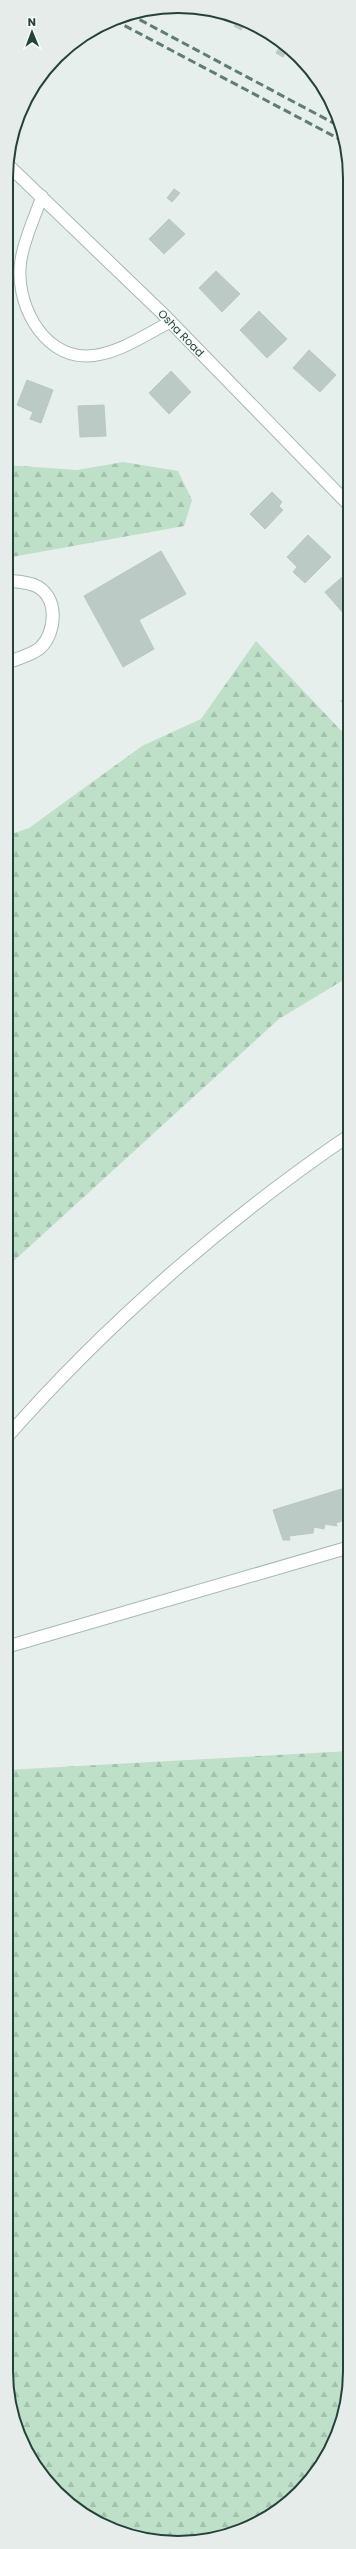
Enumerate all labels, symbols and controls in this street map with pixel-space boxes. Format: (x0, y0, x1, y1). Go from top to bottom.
north arrow (12, 12, 52, 52)
text: N (28, 14, 36, 30)
street label: Osha Road (154, 306, 208, 360)

